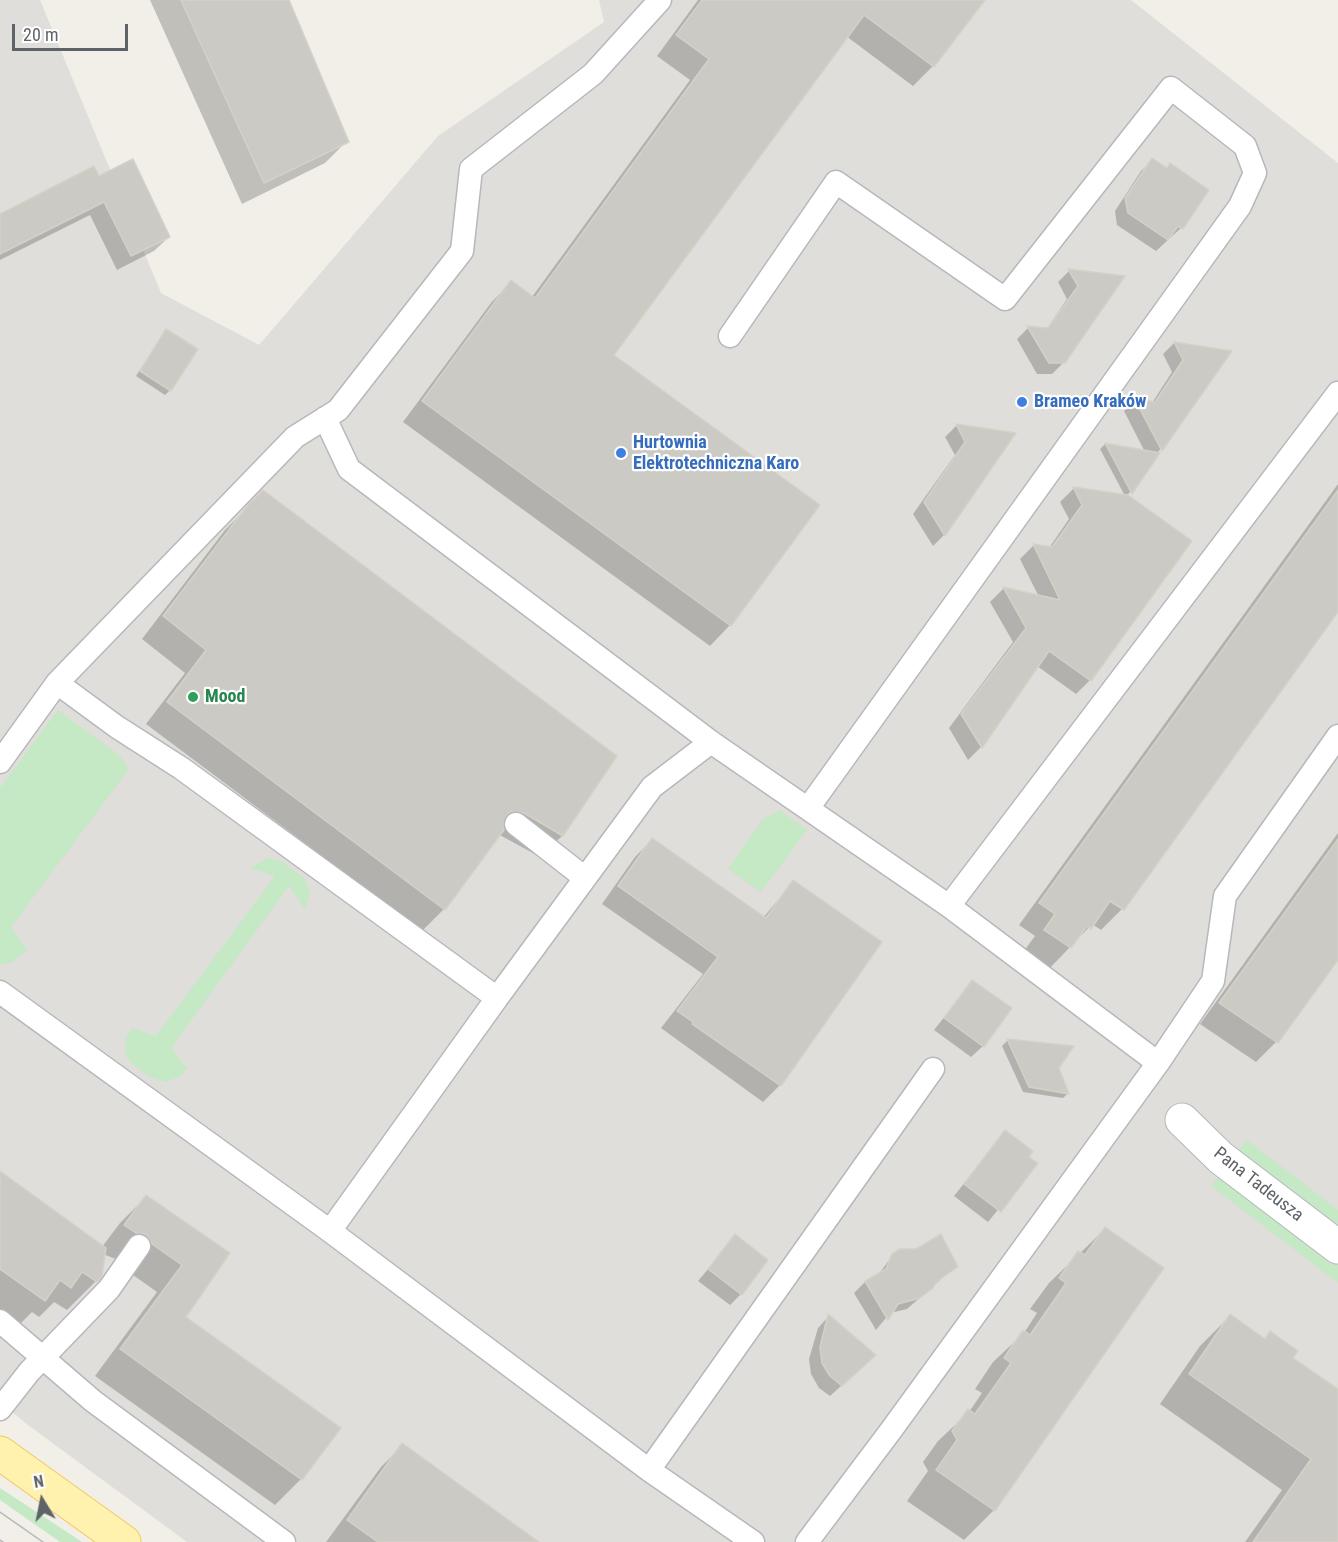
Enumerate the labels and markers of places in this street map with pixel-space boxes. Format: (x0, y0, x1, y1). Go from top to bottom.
place label: Brameo Kraków (1034, 391, 1146, 413)
marker: Brameo Kraków (1015, 395, 1029, 409)
place label: Hurtownia Elektrotechniczna Karo (633, 432, 799, 474)
marker: Hurtownia Elektrotechniczna Karo (614, 446, 628, 460)
place label: Mood (205, 686, 245, 708)
marker: Mood (186, 690, 200, 704)

